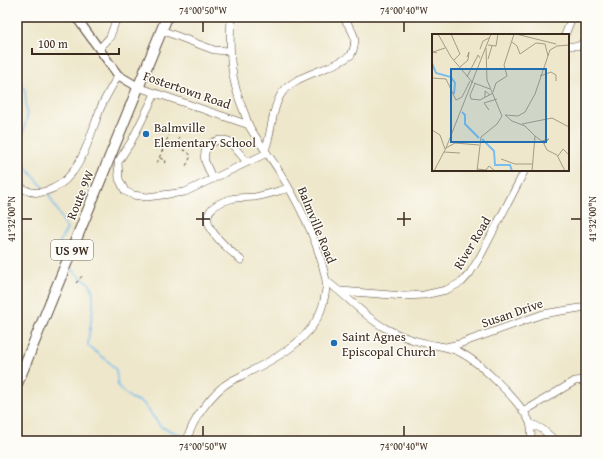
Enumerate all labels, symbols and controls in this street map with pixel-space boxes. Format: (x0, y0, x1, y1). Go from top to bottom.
text: 74°00'50"W (179, 3, 227, 18)
text: 74°00'40"W (380, 3, 428, 18)
scale bar (32, 30, 119, 56)
inset map (432, 34, 569, 171)
text: 100 m (38, 35, 68, 52)
street label: Fostertown Road (141, 66, 233, 114)
place label: Balmville Elementary School (154, 118, 256, 152)
marker: Balmville Elementary School (141, 129, 151, 139)
street label: Route 9W (61, 167, 99, 223)
street label: Balmville Road (293, 184, 341, 266)
text: 41°32'00"N (4, 196, 19, 242)
text: 41°32'00"N (585, 196, 600, 242)
street label: River Road (449, 213, 495, 273)
road number: US 9W (51, 240, 93, 260)
street label: Susan Drive (479, 294, 545, 332)
place label: Saint Agnes Episcopal Church (342, 327, 437, 361)
marker: Saint Agnes Episcopal Church (329, 338, 339, 348)
text: 74°00'50"W (179, 439, 227, 454)
text: 74°00'40"W (380, 439, 428, 454)

